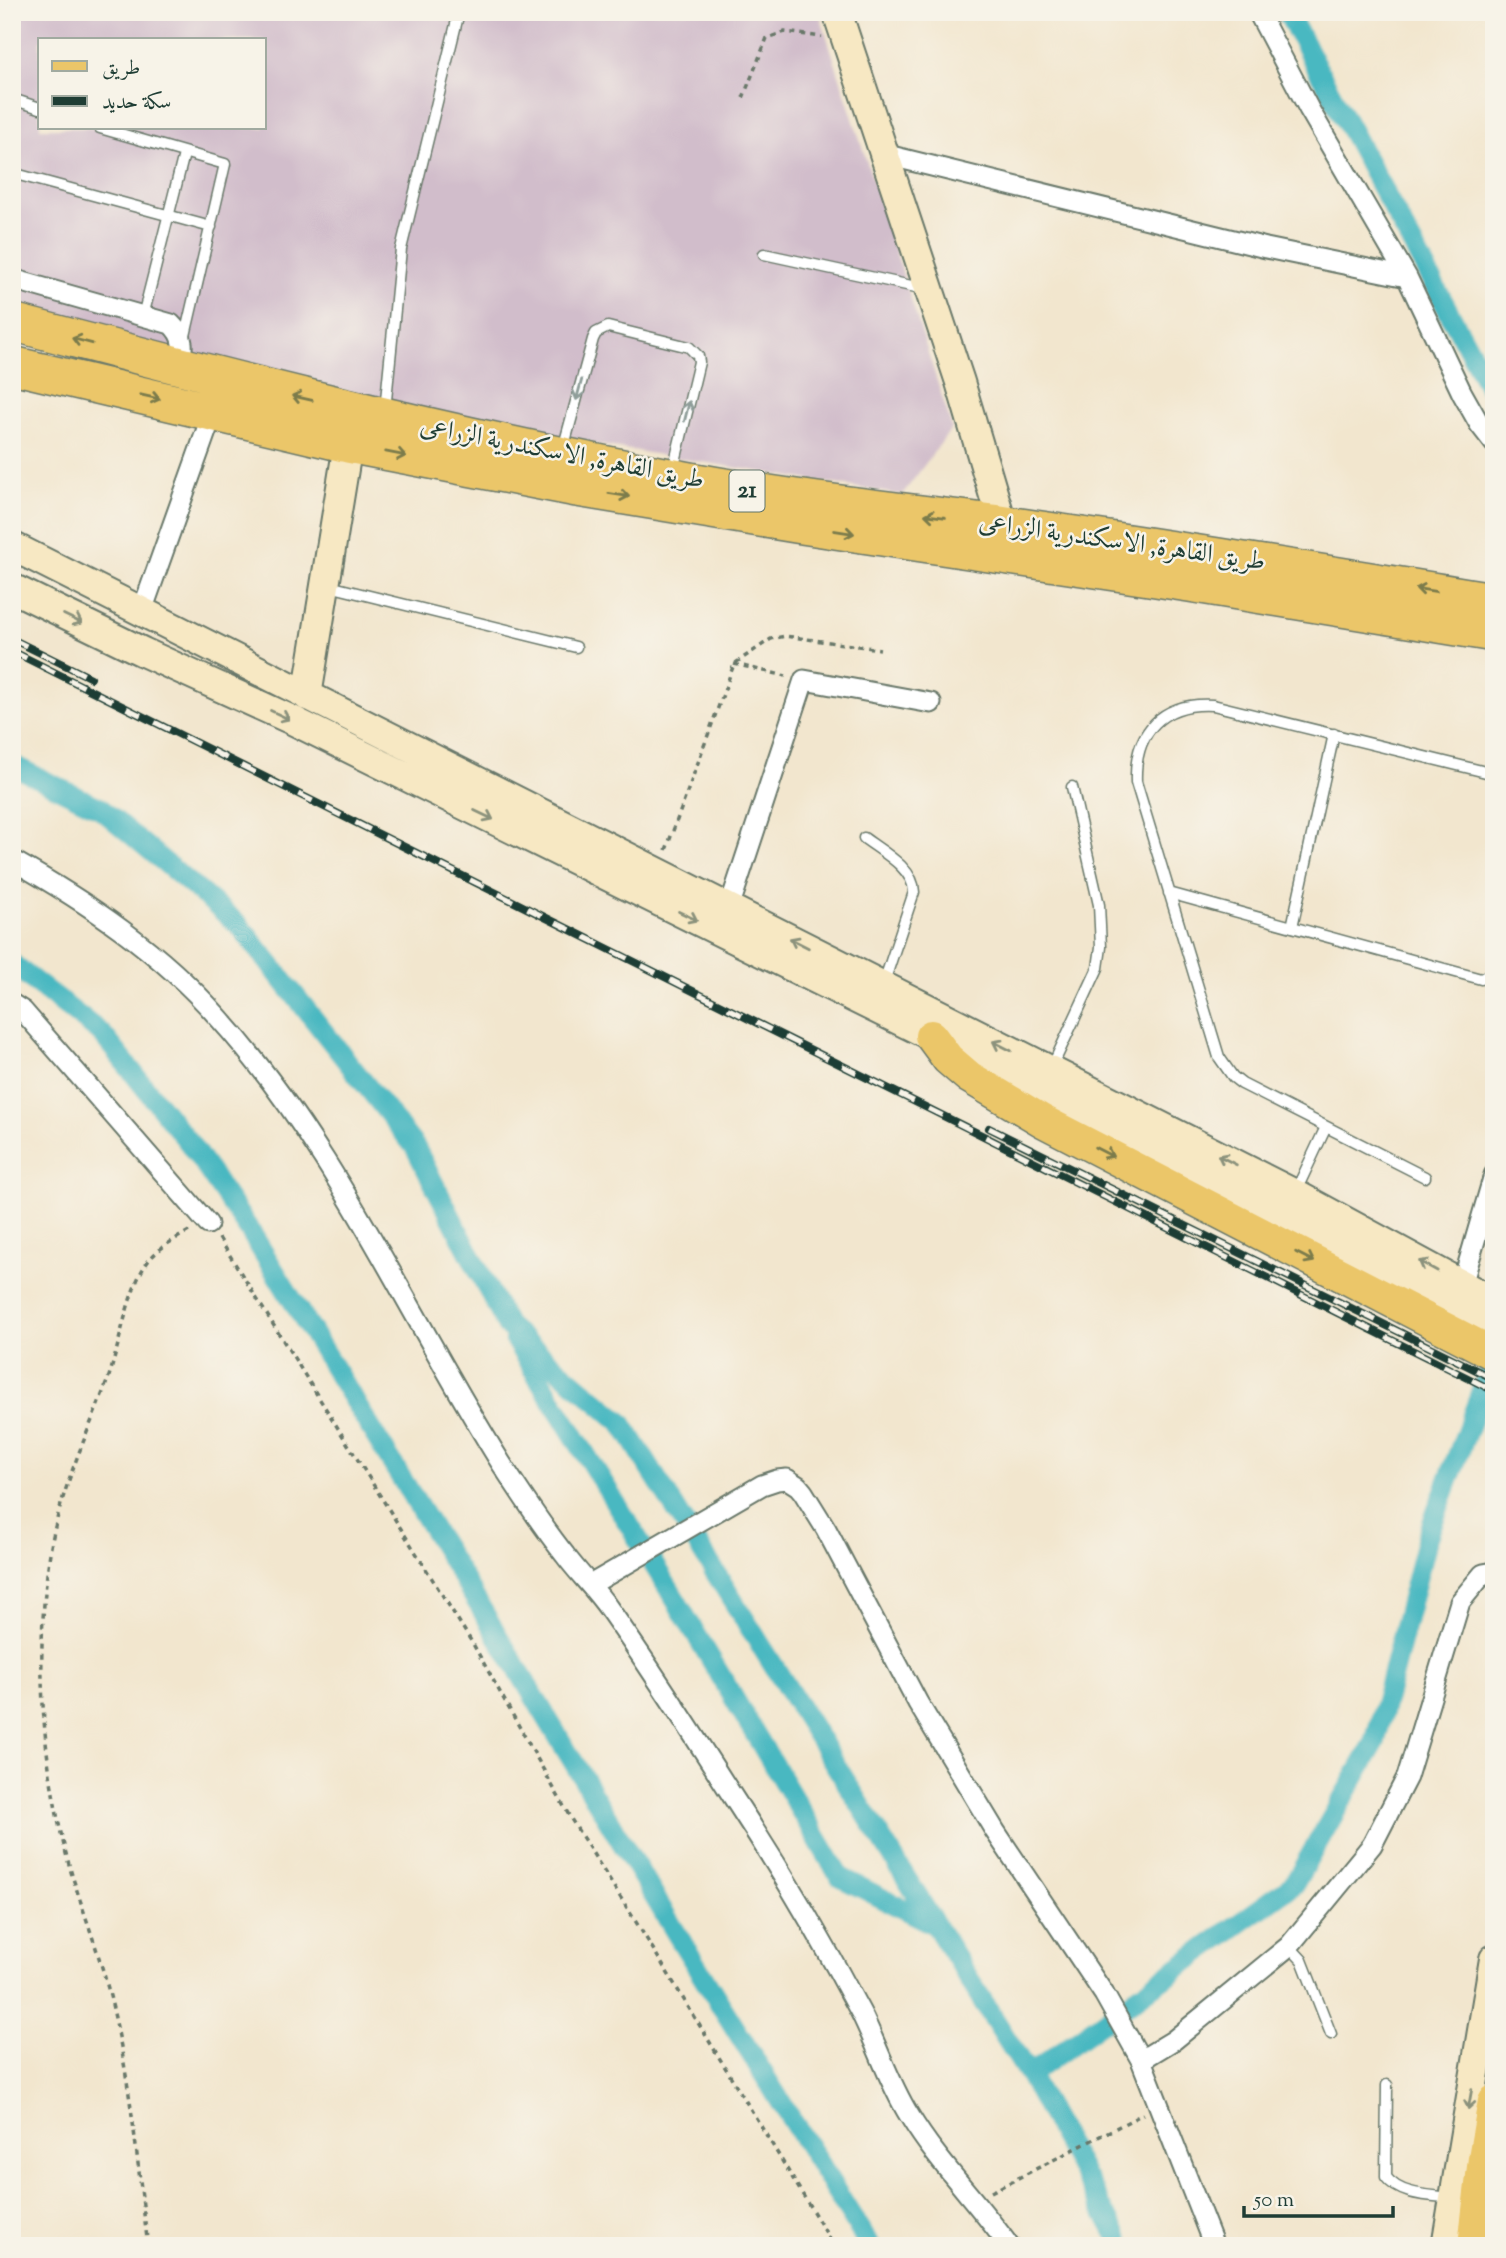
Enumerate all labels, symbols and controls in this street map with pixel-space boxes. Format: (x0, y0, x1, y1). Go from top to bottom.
legend (38, 38, 266, 130)
text: طريق (102, 54, 140, 84)
text: سكة حديد (102, 88, 171, 118)
one-way arrow (71, 334, 94, 347)
one-way arrow (571, 379, 584, 401)
one-way arrow (292, 390, 314, 403)
one-way arrow (138, 391, 161, 405)
one-way arrow (681, 400, 694, 423)
street label: طريق القاهرة, الاسكندرية الزراعى (417, 408, 707, 500)
one-way arrow (384, 447, 407, 461)
road number: 21 (730, 470, 764, 512)
one-way arrow (608, 489, 630, 502)
street label: طريق القاهرة, الاسكندرية الزراعى (976, 505, 1268, 581)
one-way arrow (924, 509, 947, 522)
one-way arrow (832, 526, 855, 539)
one-way arrow (1415, 583, 1438, 596)
one-way arrow (62, 612, 83, 626)
one-way arrow (269, 709, 290, 722)
one-way arrow (473, 809, 494, 822)
one-way arrow (677, 909, 698, 923)
one-way arrow (789, 936, 810, 950)
one-way arrow (992, 1039, 1013, 1052)
one-way arrow (1093, 1145, 1113, 1159)
one-way arrow (1217, 1152, 1238, 1166)
one-way arrow (1295, 1250, 1315, 1264)
one-way arrow (1418, 1259, 1439, 1272)
one-way arrow (1463, 2087, 1476, 2110)
scale bar (1244, 2174, 1392, 2218)
text: 50 m (1253, 2186, 1294, 2216)

